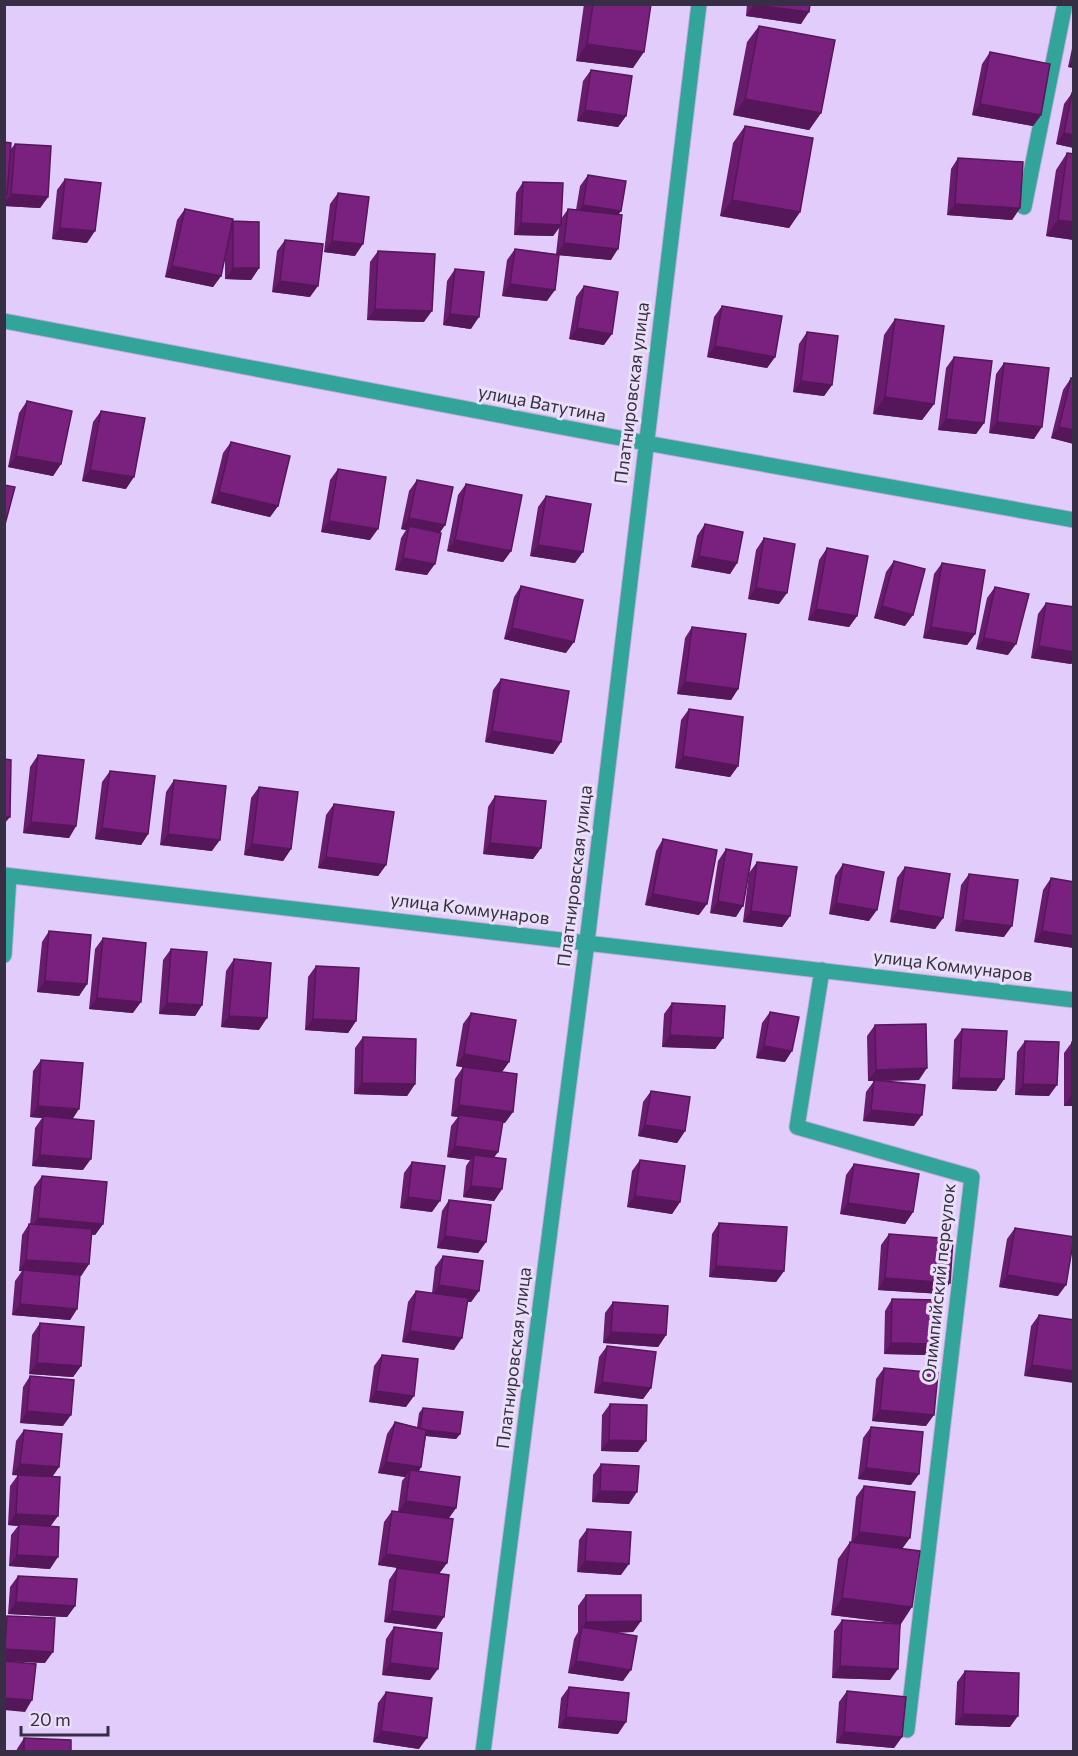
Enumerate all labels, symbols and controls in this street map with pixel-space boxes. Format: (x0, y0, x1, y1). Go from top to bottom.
street label: Платнировская улица (609, 301, 653, 485)
street label: улица Ватутина (476, 380, 608, 426)
street label: Платнировская улица (552, 784, 596, 968)
street label: улица Коммунаров (389, 887, 551, 929)
street label: улица Коммунаров (872, 944, 1034, 986)
street label: Олимпийский переулок (917, 1182, 959, 1384)
street label: Платнировская улица (491, 1266, 535, 1450)
scale bar (21, 1699, 108, 1737)
text: 20 m (30, 1708, 71, 1730)

